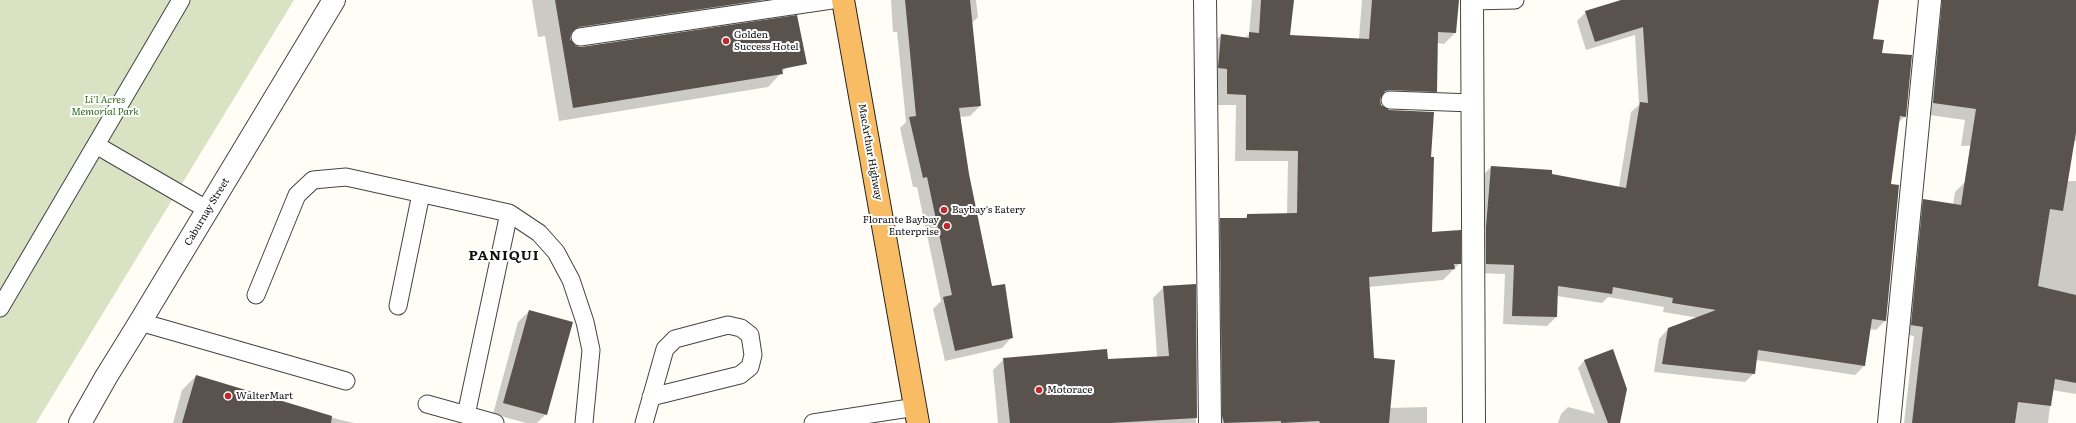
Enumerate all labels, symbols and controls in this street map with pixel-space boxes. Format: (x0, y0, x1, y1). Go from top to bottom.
place label: Golden Success Hotel (734, 29, 799, 52)
marker: Golden Success Hotel (721, 36, 731, 46)
park label: Li'l Acres Memorial Park (71, 94, 139, 118)
street label: MacArthur Highway (856, 103, 884, 201)
street label: Caburnay Street (182, 176, 232, 248)
place label: Baybay's Eatery (952, 204, 1025, 216)
marker: Baybay's Eatery (939, 205, 949, 215)
place label: Florante Baybay Enterprise (863, 214, 939, 238)
marker: Florante Baybay Enterprise (942, 221, 952, 231)
district label: PANIQUI (468, 248, 540, 264)
place label: Motorace (1047, 384, 1092, 396)
marker: Motorace (1034, 385, 1044, 395)
place label: WalterMart (236, 390, 293, 402)
marker: WalterMart (223, 391, 233, 401)

